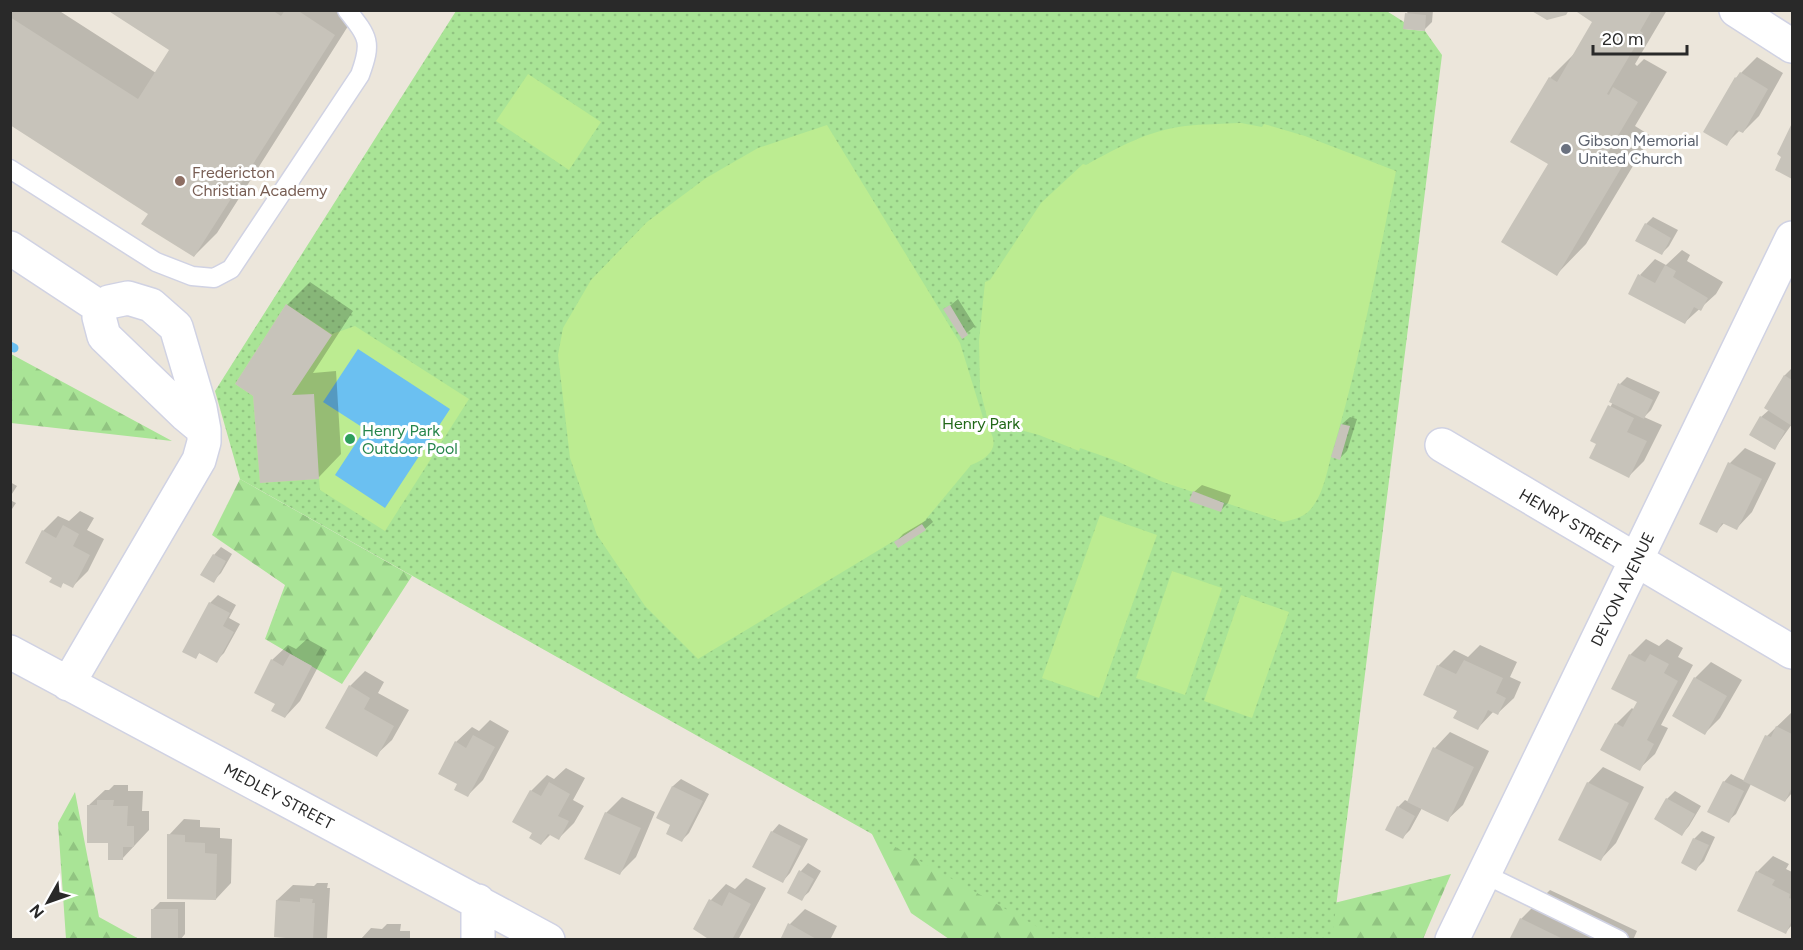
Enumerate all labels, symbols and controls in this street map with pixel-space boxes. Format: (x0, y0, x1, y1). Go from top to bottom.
scale bar (1593, 18, 1688, 56)
text: 20 m (1602, 28, 1643, 50)
place label: Gibson Memorial United Church (1578, 131, 1699, 168)
marker: Gibson Memorial United Church (1559, 142, 1573, 156)
place label: Fredericton Christian Academy (192, 163, 328, 200)
marker: Fredericton Christian Academy (173, 174, 187, 188)
park label: Henry Park (942, 414, 1020, 433)
place label: Henry Park Outdoor Pool (362, 421, 458, 458)
marker: Henry Park Outdoor Pool (343, 432, 357, 446)
street label: HENRY STREET (1516, 485, 1624, 558)
street label: DEVON AVENUE (1587, 529, 1658, 649)
street label: MEDLEY STREET (221, 759, 337, 834)
north arrow (18, 872, 78, 932)
text: N (26, 900, 48, 922)

